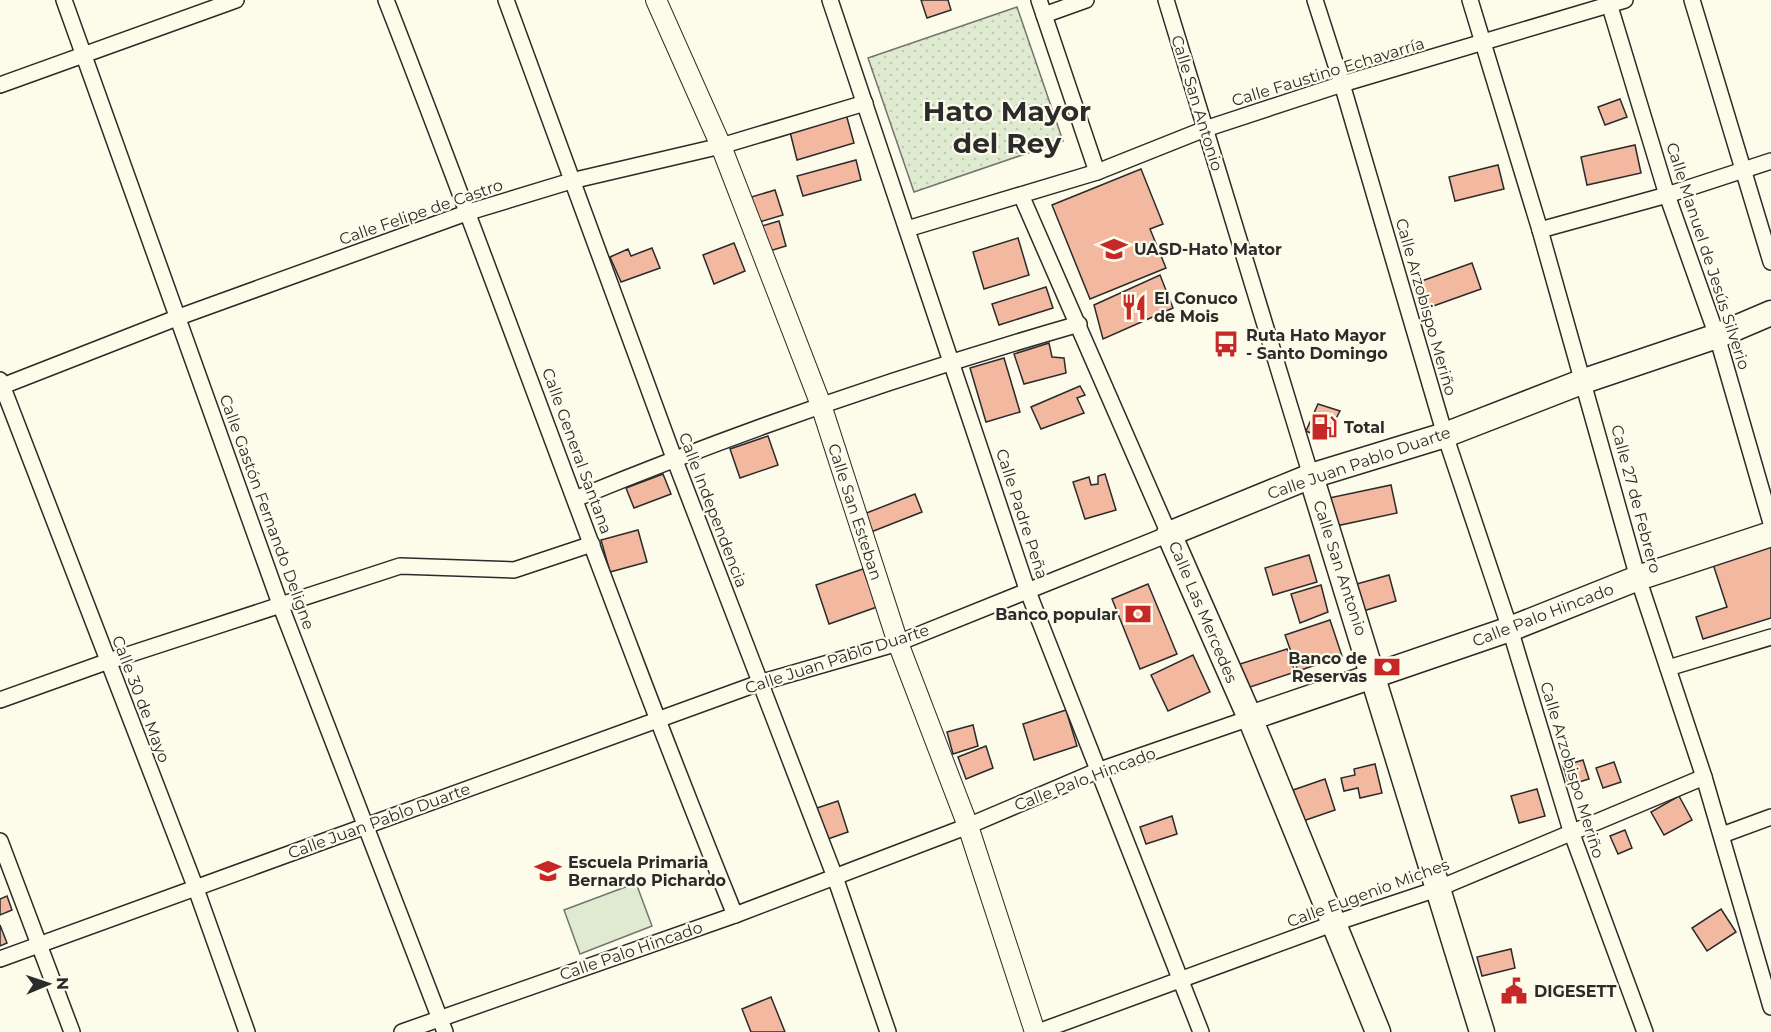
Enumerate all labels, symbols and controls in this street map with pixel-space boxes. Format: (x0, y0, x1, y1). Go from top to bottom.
street label: Calle San Antonio (1167, 33, 1227, 173)
street label: Calle Faustino Echavarría (1229, 34, 1427, 110)
district label: Hato Mayor del Rey (923, 94, 1091, 160)
street label: Calle Manuel de Jesús Silverio (1662, 140, 1754, 372)
street label: Calle Felipe de Castro (337, 175, 505, 249)
street label: Calle Arzobispo Meriño (1392, 216, 1460, 398)
school or university icon: UASD-Hato Mator (1099, 234, 1129, 264)
place label: UASD-Hato Mator (1134, 240, 1282, 259)
place label: El Conuco de Mois (1154, 289, 1238, 326)
restaurant icon: El Conuco de Mois (1119, 292, 1149, 322)
place label: Ruta Hato Mayor - Santo Domingo (1246, 326, 1388, 363)
bus stop icon: Ruta Hato Mayor - Santo Domingo (1211, 329, 1241, 359)
street label: Calle General Santana (538, 365, 616, 537)
street label: Calle Gastón Fernando Deligne (216, 392, 318, 632)
fuel station icon: Total (1309, 412, 1339, 442)
place label: Total (1344, 418, 1385, 437)
street label: Calle Juan Pablo Duarte (1265, 423, 1453, 503)
street label: Calle 27 de Febrero (1607, 423, 1665, 575)
street label: Calle Independencia (675, 430, 751, 590)
street label: Calle San Esteban (824, 441, 886, 583)
street label: Calle Padre Peña (992, 446, 1052, 582)
street label: Calle San Antonio (1309, 498, 1371, 638)
street label: Calle Las Mercedes (1165, 538, 1242, 686)
street label: Calle Palo Hincado (1470, 579, 1616, 651)
bank icon: Banco popular (1123, 599, 1153, 629)
place label: Banco popular (995, 605, 1118, 624)
street label: Calle Juan Pablo Duarte (743, 620, 931, 698)
street label: Calle 30 de Mayo (108, 633, 174, 765)
place label: Banco de Reservas (1288, 649, 1368, 686)
bank icon: Banco de Reservas (1372, 652, 1402, 682)
street label: Calle Arzobispo Meriño (1536, 679, 1608, 861)
street label: Calle Palo Hincado (1012, 743, 1158, 815)
street label: Calle Juan Pablo Duarte (285, 779, 473, 863)
place label: Escuela Primaria Bernardo Pichardo (568, 853, 726, 890)
street label: Calle Eugenio Miches (1284, 855, 1452, 931)
school or university icon: Escuela Primaria Bernardo Pichardo (533, 856, 563, 886)
street label: Calle Palo Hincado (557, 918, 705, 984)
north arrow (18, 954, 78, 1014)
public building icon: DIGESETT (1499, 976, 1529, 1006)
text: N (53, 977, 72, 990)
place label: DIGESETT (1534, 982, 1617, 1001)

